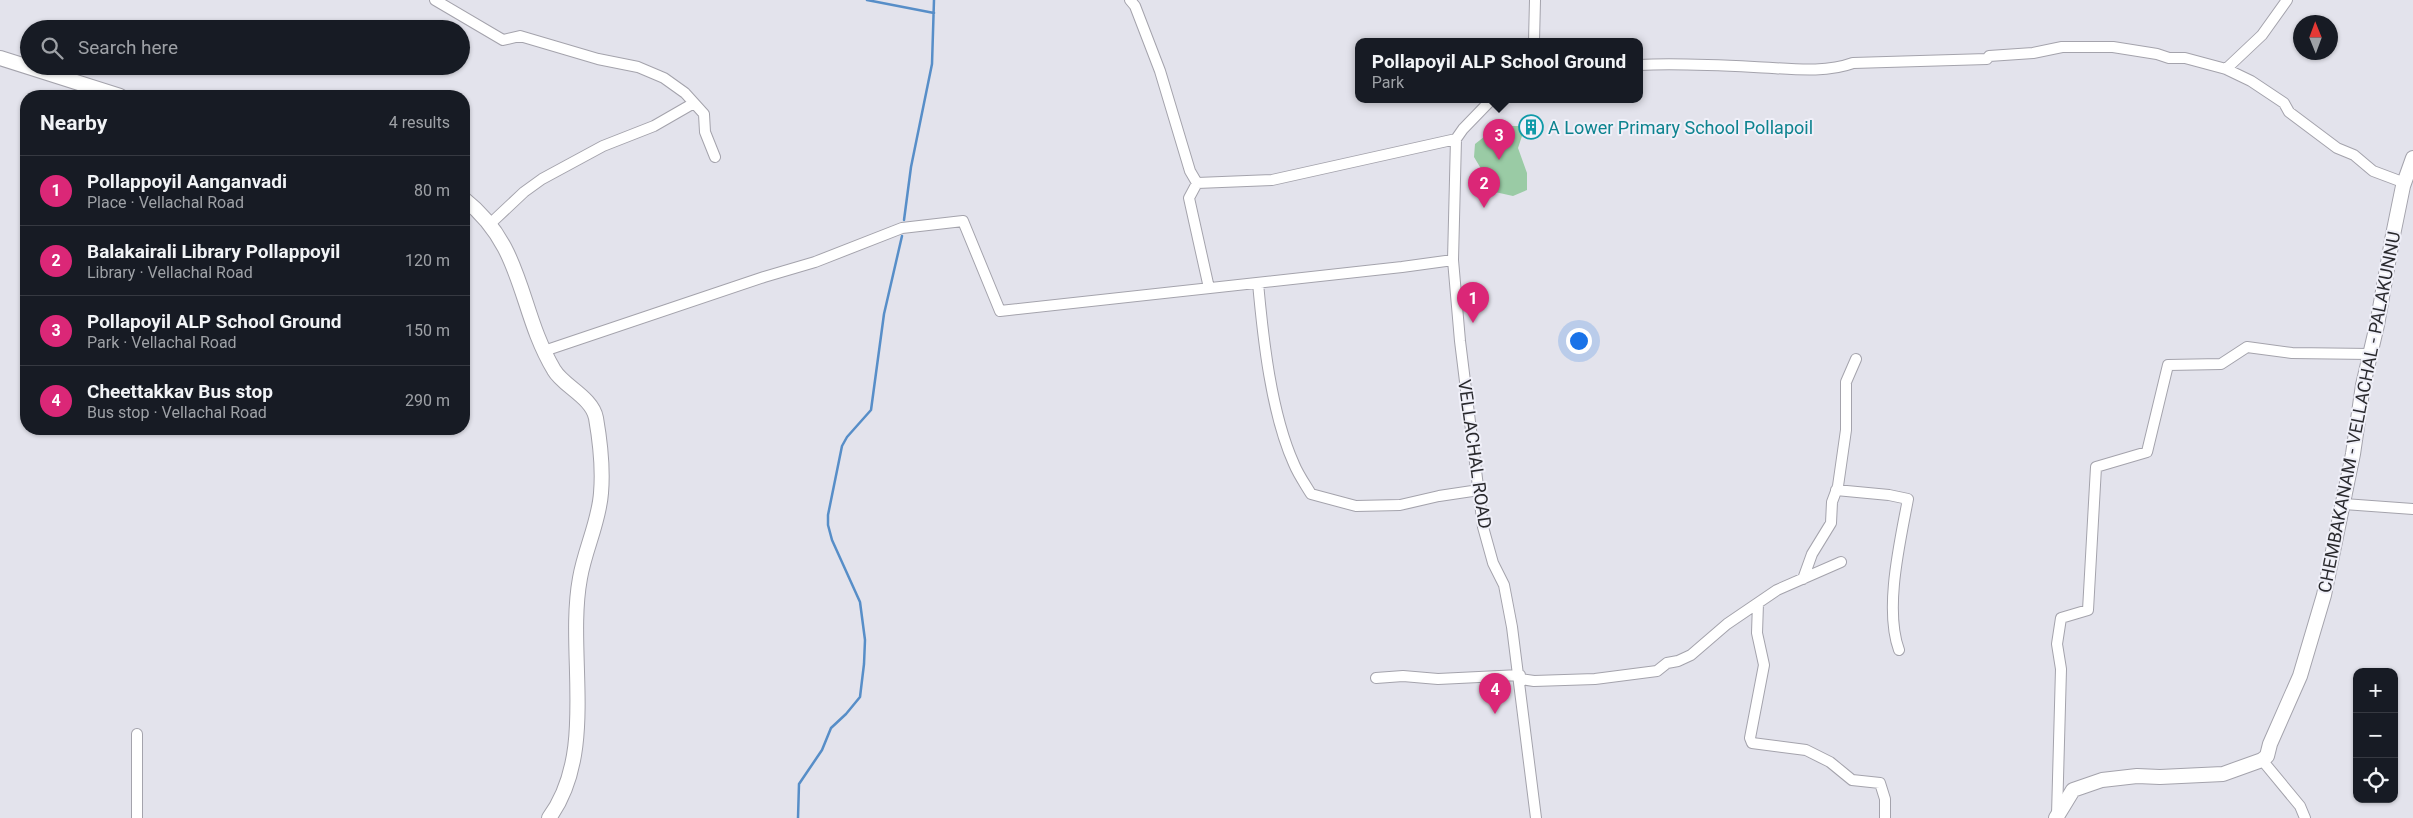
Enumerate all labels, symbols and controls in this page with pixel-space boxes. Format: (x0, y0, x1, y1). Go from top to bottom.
north arrow (2293, 15, 2338, 60)
search box (20, 20, 470, 75)
icon: search (38, 34, 66, 62)
text: Search here (78, 36, 178, 59)
popup (1355, 38, 1643, 103)
text: Pollapoyil ALP School Ground (1372, 50, 1626, 73)
text: Park (1372, 73, 1404, 92)
text: Nearby (40, 111, 107, 135)
text: 4 results (389, 113, 450, 132)
building icon: A Lower Primary School Pollapoil (1518, 114, 1544, 140)
place label: A Lower Primary School Pollapoil (1548, 117, 1813, 138)
pin: 3 (1483, 119, 1515, 160)
pin: 2 (1468, 167, 1500, 208)
text: Pollappoyil Aanganvadi (87, 170, 287, 193)
text: 1 (51, 181, 61, 200)
text: 80 m (414, 181, 450, 200)
text: Place · Vellachal Road (87, 193, 244, 212)
street label: CHEMBAKANAM - VELLACHAL - PALAKUNNU (2314, 230, 2404, 594)
text: Balakairali Library Pollappoyil (87, 240, 340, 263)
text: 2 (51, 251, 61, 270)
text: 120 m (405, 251, 450, 270)
text: Library · Vellachal Road (87, 263, 253, 282)
pin: 1 (1457, 282, 1489, 323)
text: Pollapoyil ALP School Ground (87, 310, 341, 333)
text: 3 (51, 321, 61, 340)
text: 150 m (405, 321, 450, 340)
your location (1566, 328, 1592, 354)
text: Park · Vellachal Road (87, 333, 237, 352)
street label: VELLACHAL ROAD (1454, 378, 1496, 530)
text: Cheettakkav Bus stop (87, 380, 273, 403)
text: 4 (51, 391, 61, 410)
text: 290 m (405, 391, 450, 410)
text: Bus stop · Vellachal Road (87, 403, 267, 422)
map controls (2353, 668, 2398, 803)
button: + (2353, 668, 2398, 713)
pin: 4 (1479, 673, 1511, 714)
button: − (2353, 713, 2398, 758)
button: locate (2353, 758, 2398, 803)

